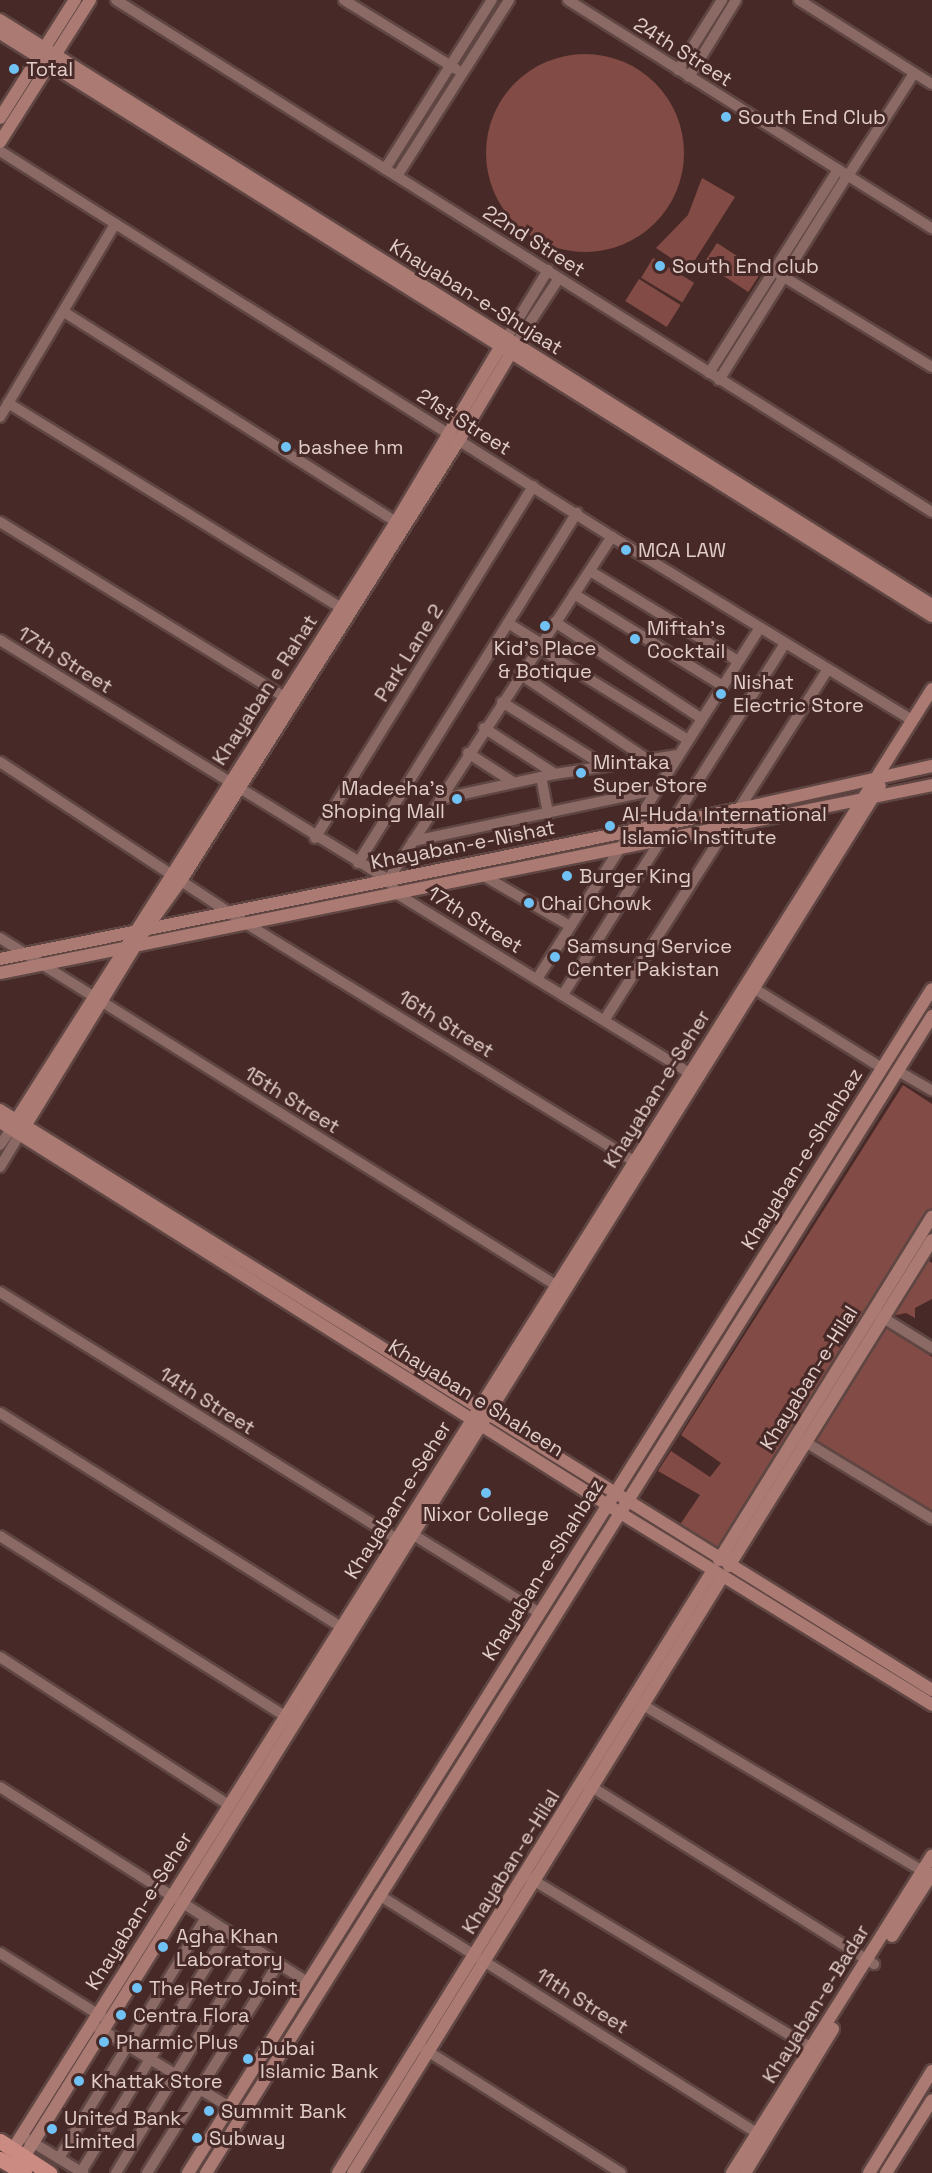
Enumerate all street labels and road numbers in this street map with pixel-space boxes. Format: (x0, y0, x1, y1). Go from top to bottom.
street label: 24th Street (629, 12, 737, 92)
street label: 22nd Street (479, 200, 589, 282)
street label: Khayaban-e-Shujaat (385, 234, 567, 360)
street label: 21st Street (413, 384, 515, 460)
street label: Park Lane 2 (370, 600, 448, 706)
street label: Khayaban e Rahat (207, 610, 323, 770)
street label: 17th Street (13, 621, 117, 699)
street label: Khayaban-e-Nishat (369, 815, 557, 875)
street label: 17th Street (423, 881, 527, 959)
street label: 16th Street (394, 985, 498, 1063)
street label: Khayaban-e-Seher (599, 1006, 715, 1172)
street label: 15th Street (240, 1061, 344, 1139)
street label: Khayaban-e-Shahbaz (736, 1064, 868, 1254)
street label: Khayaban-e-Hilal (755, 1301, 863, 1455)
street label: Khayaban e Shaheen (384, 1334, 568, 1462)
street label: 14th Street (155, 1362, 259, 1440)
street label: Khayaban-e-Seher (340, 1417, 456, 1583)
street label: Khayaban-e-Shahbaz (477, 1475, 609, 1665)
street label: Khayaban-e-Hilal (457, 1785, 565, 1939)
street label: Khayaban-e-Seher (81, 1828, 197, 1994)
street label: Khayaban-e-Badar (757, 1920, 875, 2088)
street label: 11th Street (531, 1963, 633, 2039)

